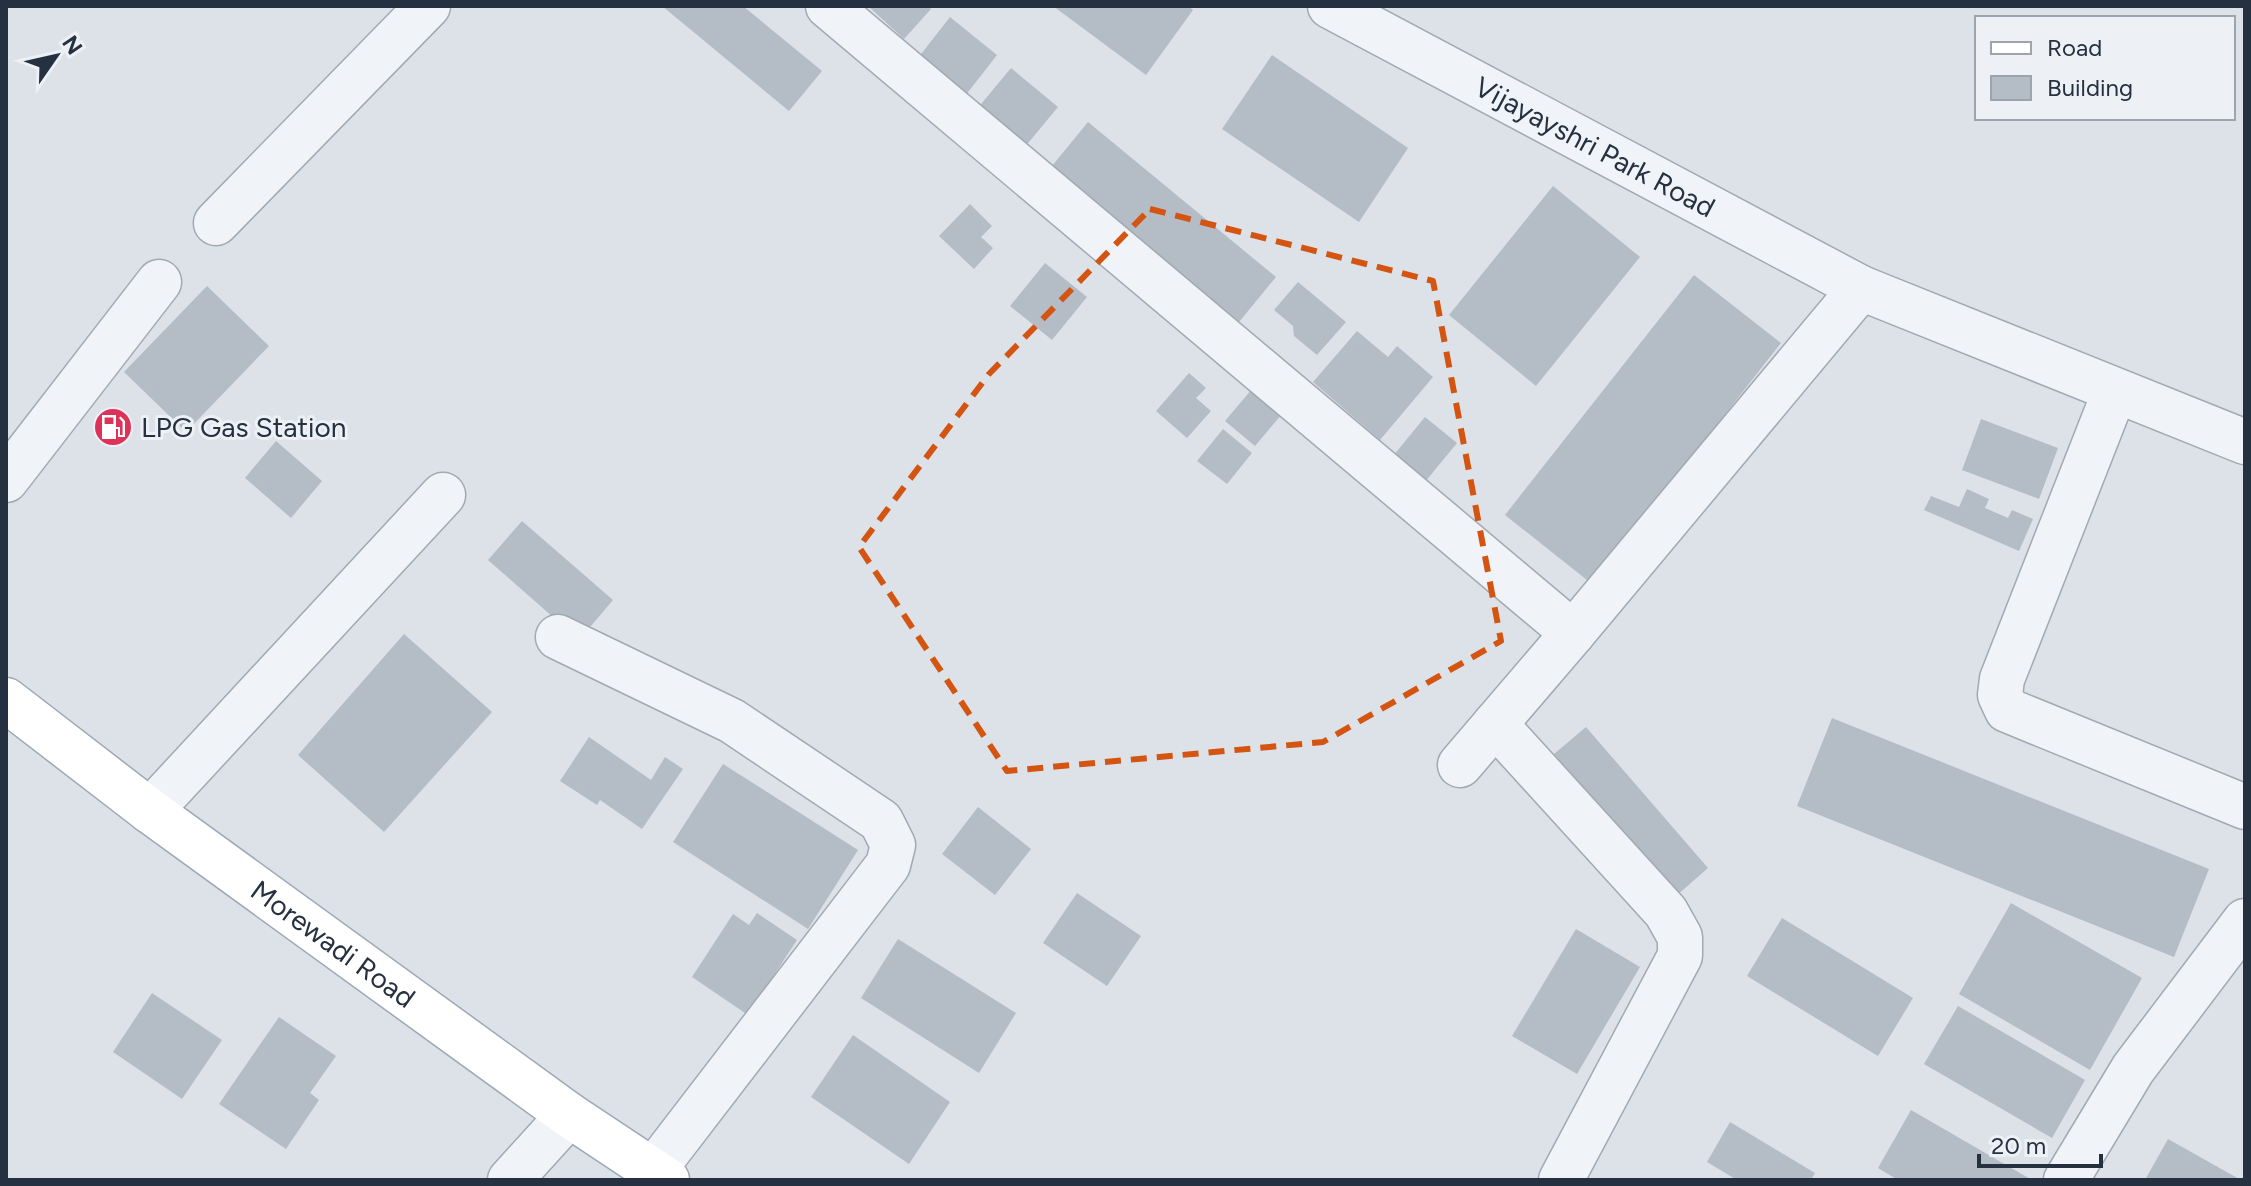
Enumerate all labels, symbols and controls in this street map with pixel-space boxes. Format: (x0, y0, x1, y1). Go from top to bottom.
north arrow (16, 16, 96, 96)
legend (1975, 16, 2235, 120)
text: N (56, 30, 88, 60)
text: Road (2047, 33, 2102, 62)
street label: Vijayayshri Park Road (1469, 69, 1721, 224)
text: Building (2047, 73, 2133, 102)
fuel station icon: LPG Gas Station (92, 406, 134, 448)
place label: LPG Gas Station (141, 410, 346, 444)
street label: Morewadi Road (244, 873, 422, 1015)
scale bar (1979, 1118, 2101, 1168)
text: 20 m (1991, 1131, 2046, 1160)

